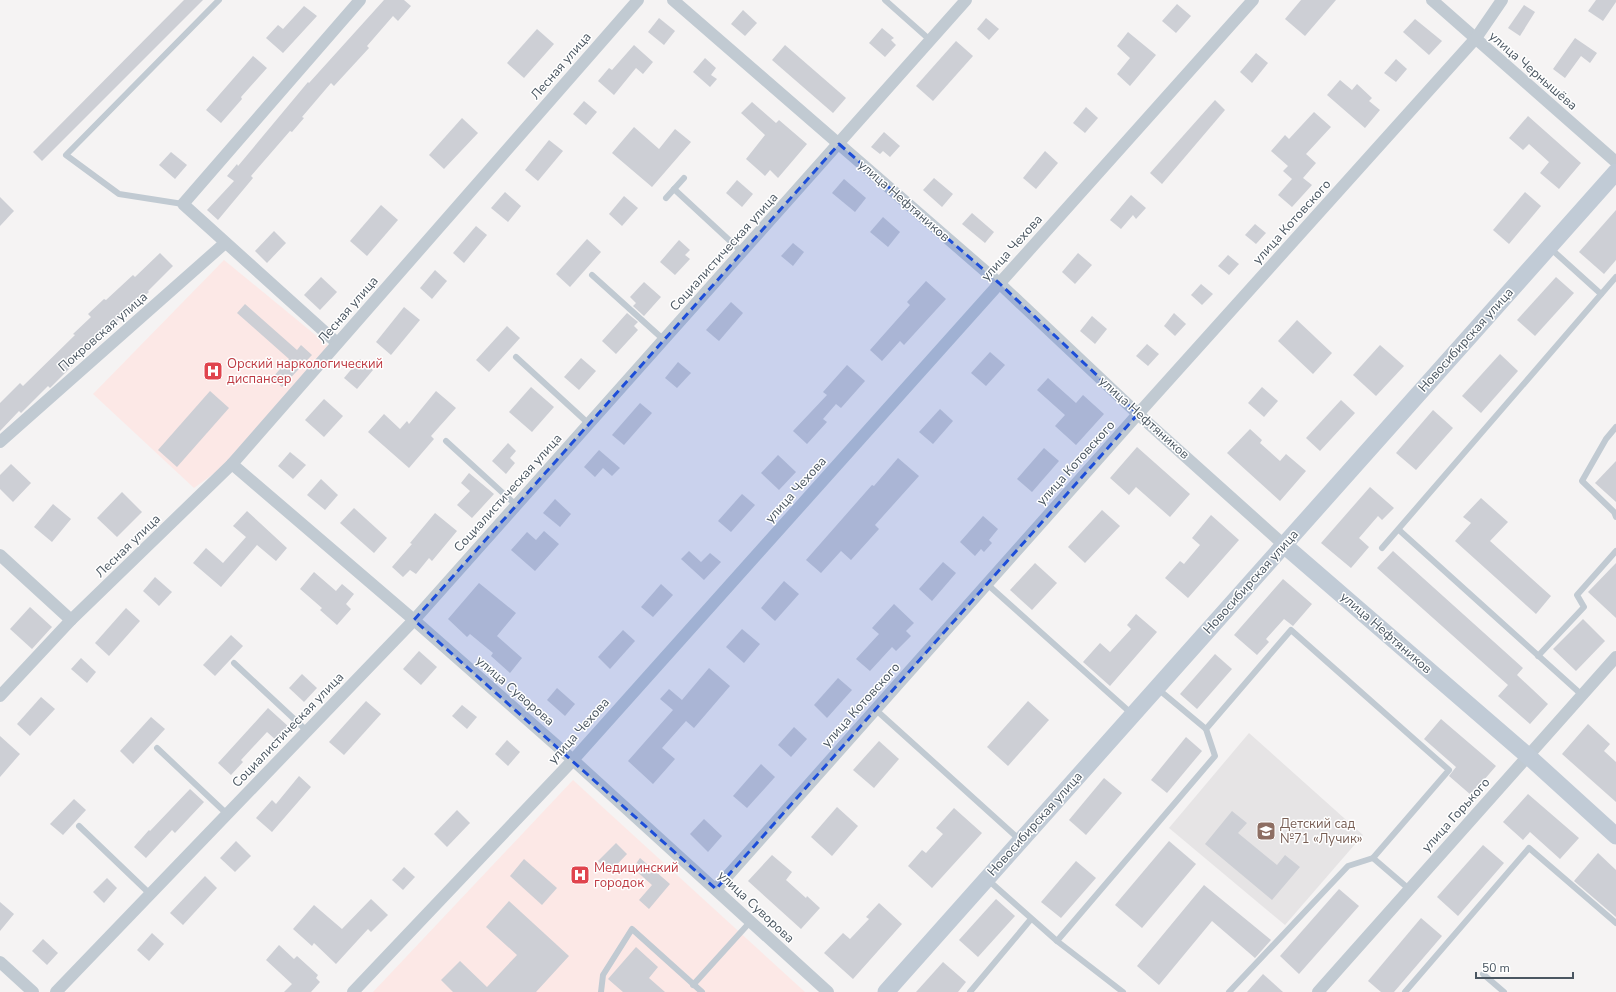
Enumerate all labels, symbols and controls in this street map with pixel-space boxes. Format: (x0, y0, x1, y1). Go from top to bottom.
street label: Лесная улица (527, 28, 595, 104)
street label: улица Чернышёва (1485, 28, 1581, 114)
street label: улица Нефтяников (854, 156, 954, 246)
street label: улица Котовского (1249, 176, 1335, 268)
street label: Социалистическая улица (666, 189, 782, 315)
street label: улица Чехова (977, 211, 1047, 285)
street label: Лесная улица (314, 272, 382, 348)
street label: Новосибирская улица (1414, 284, 1518, 396)
street label: Покровская улица (55, 288, 151, 376)
place label: Орский наркологический диспансер (227, 355, 383, 388)
hospital icon: Орский наркологический диспансер (202, 360, 224, 382)
street label: улица Нефтяников (1095, 372, 1193, 464)
street label: улица Котовского (1033, 417, 1119, 509)
street label: Социалистическая улица (450, 430, 566, 556)
street label: улица Чехова (761, 453, 831, 527)
street label: Лесная улица (92, 510, 164, 582)
street label: Новосибирская улица (1199, 526, 1303, 638)
street label: улица Нефтяников (1336, 588, 1436, 678)
street label: улица Суворова (472, 652, 558, 730)
street label: улица Котовского (818, 659, 904, 751)
street label: Социалистическая улица (228, 668, 348, 792)
street label: улица Чехова (544, 694, 614, 768)
street label: Новосибирская улица (983, 768, 1087, 880)
street label: улица Горького (1418, 774, 1494, 856)
place label: Детский сад №71 «Лучик» (1280, 815, 1363, 848)
school or university icon: Детский сад №71 «Лучик» (1255, 820, 1277, 842)
place label: Медицинский городок (594, 859, 679, 892)
hospital icon: Медицинский городок (569, 864, 591, 886)
street label: улица Суворова (714, 867, 798, 947)
scale bar (1476, 954, 1573, 980)
text: 50 m (1482, 960, 1510, 976)

